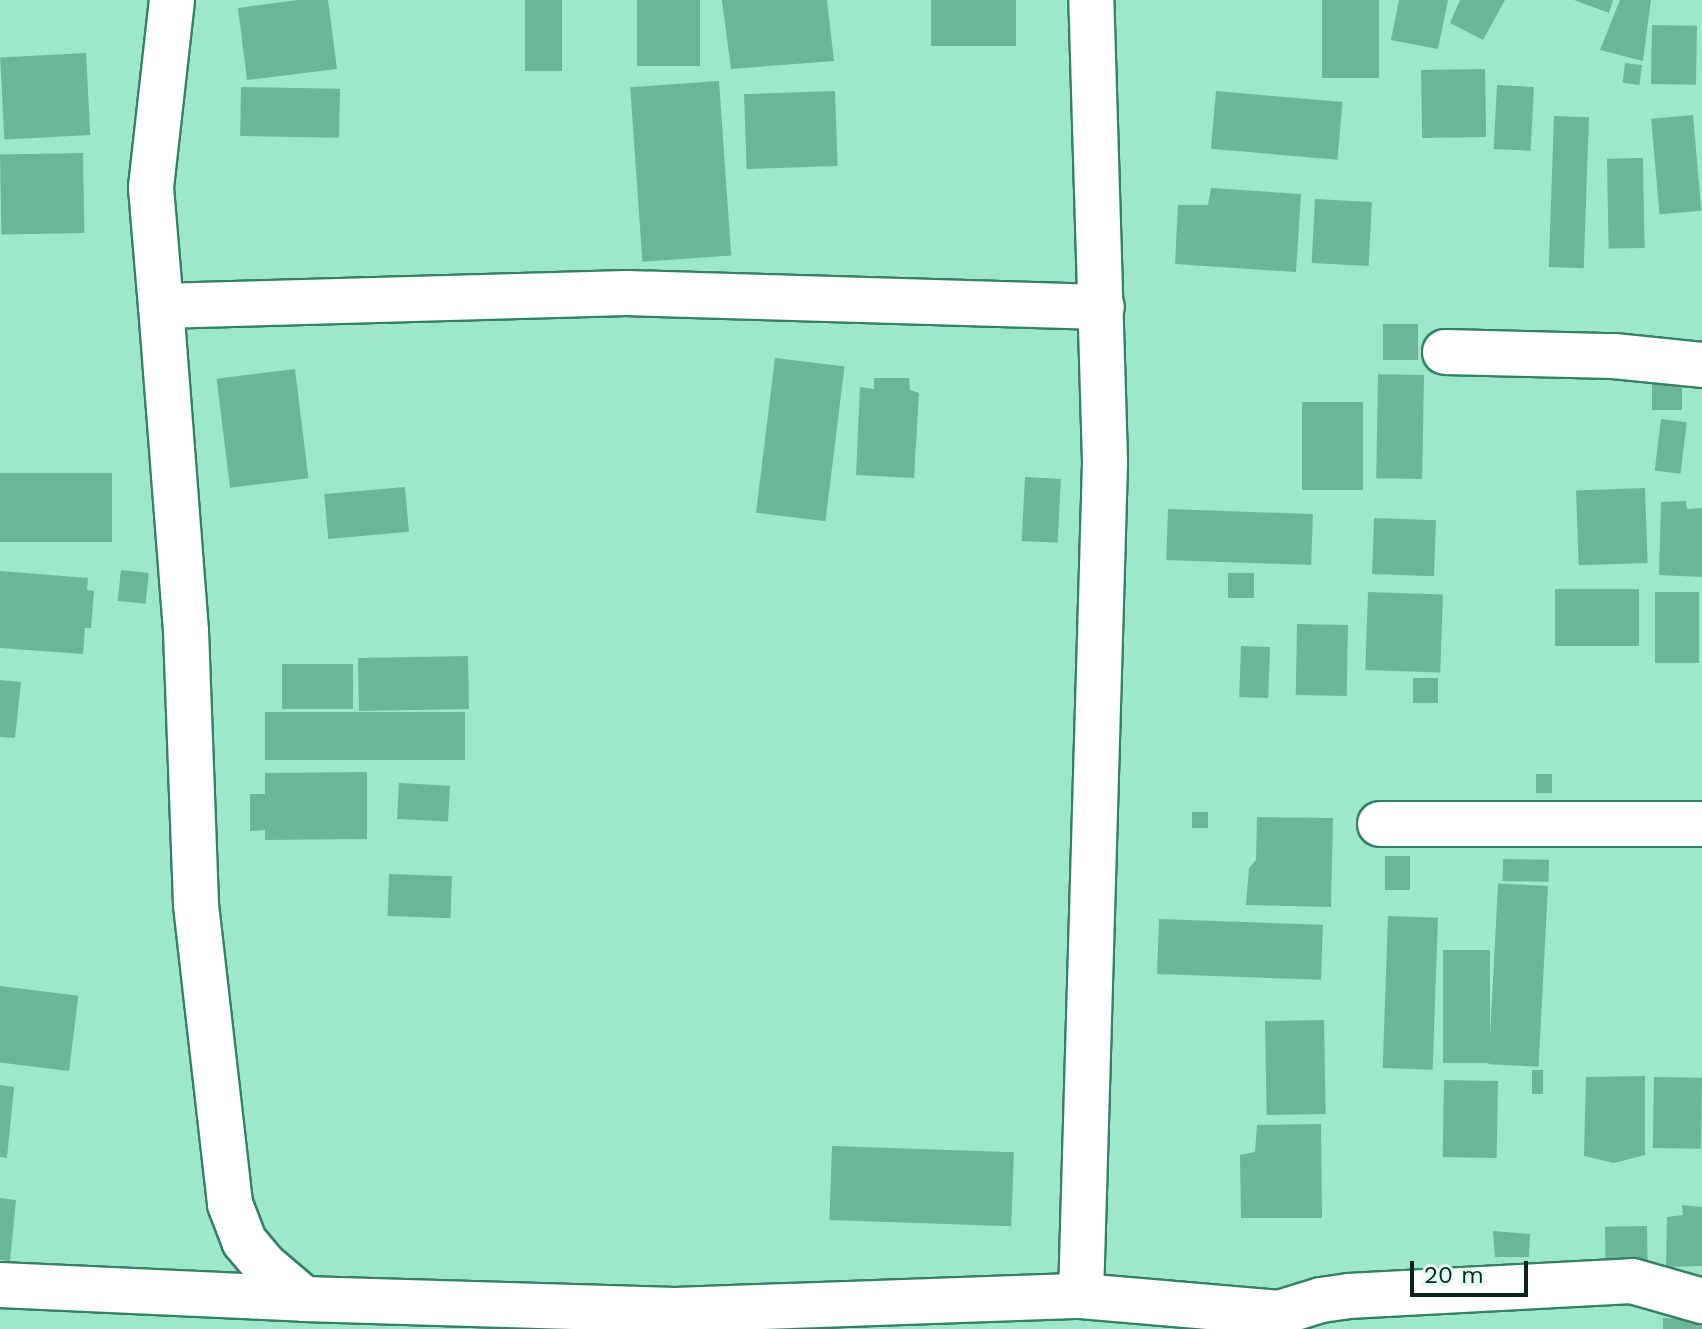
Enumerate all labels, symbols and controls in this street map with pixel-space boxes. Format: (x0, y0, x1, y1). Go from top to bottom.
scale bar (1414, 1245, 1532, 1295)
text: 20 m (1424, 1261, 1484, 1289)

